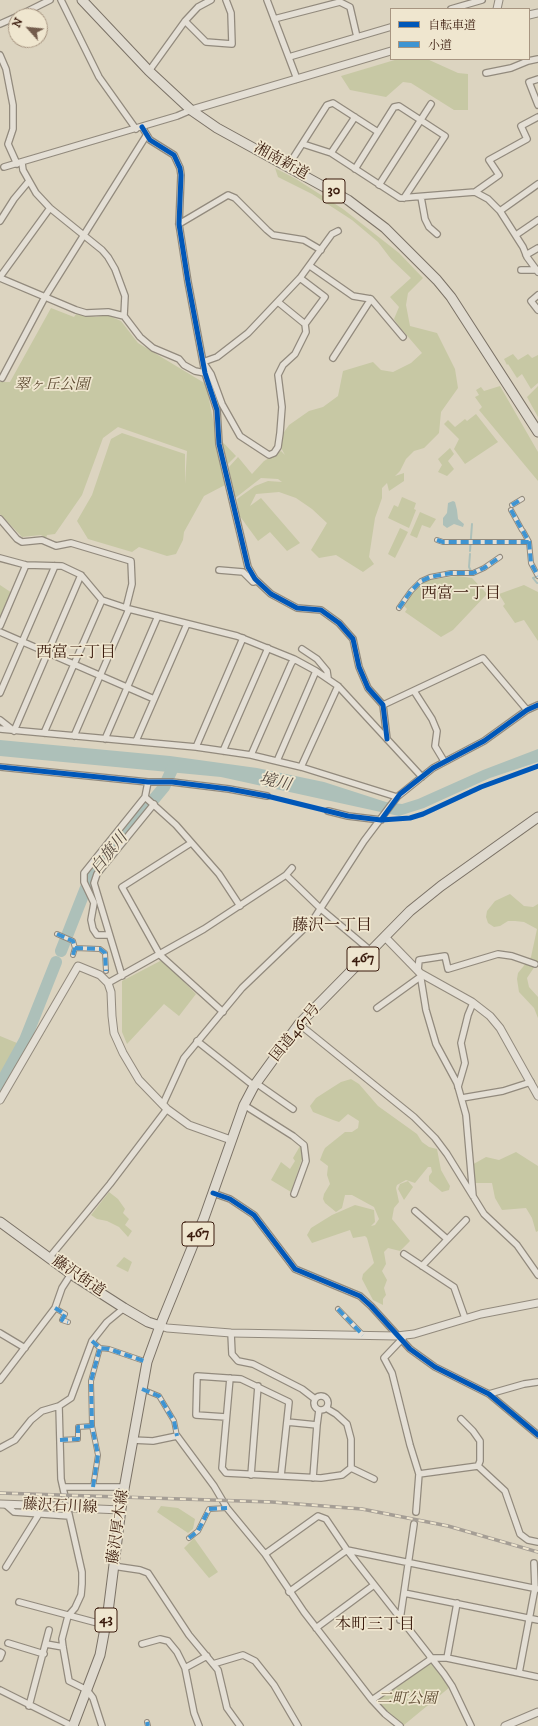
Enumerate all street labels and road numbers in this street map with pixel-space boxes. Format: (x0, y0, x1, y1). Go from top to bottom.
street label: 湘南新道 (250, 140, 312, 184)
road number: 30 (323, 179, 345, 203)
road number: 467 (347, 947, 379, 971)
street label: 国道467号 (267, 1000, 325, 1066)
road number: 467 (182, 1222, 214, 1246)
street label: 藤沢街道 (48, 1253, 108, 1301)
street label: 藤沢厚木線 (105, 1489, 133, 1565)
street label: 藤沢石川線 (22, 1496, 98, 1518)
road number: 43 (95, 1608, 117, 1632)

